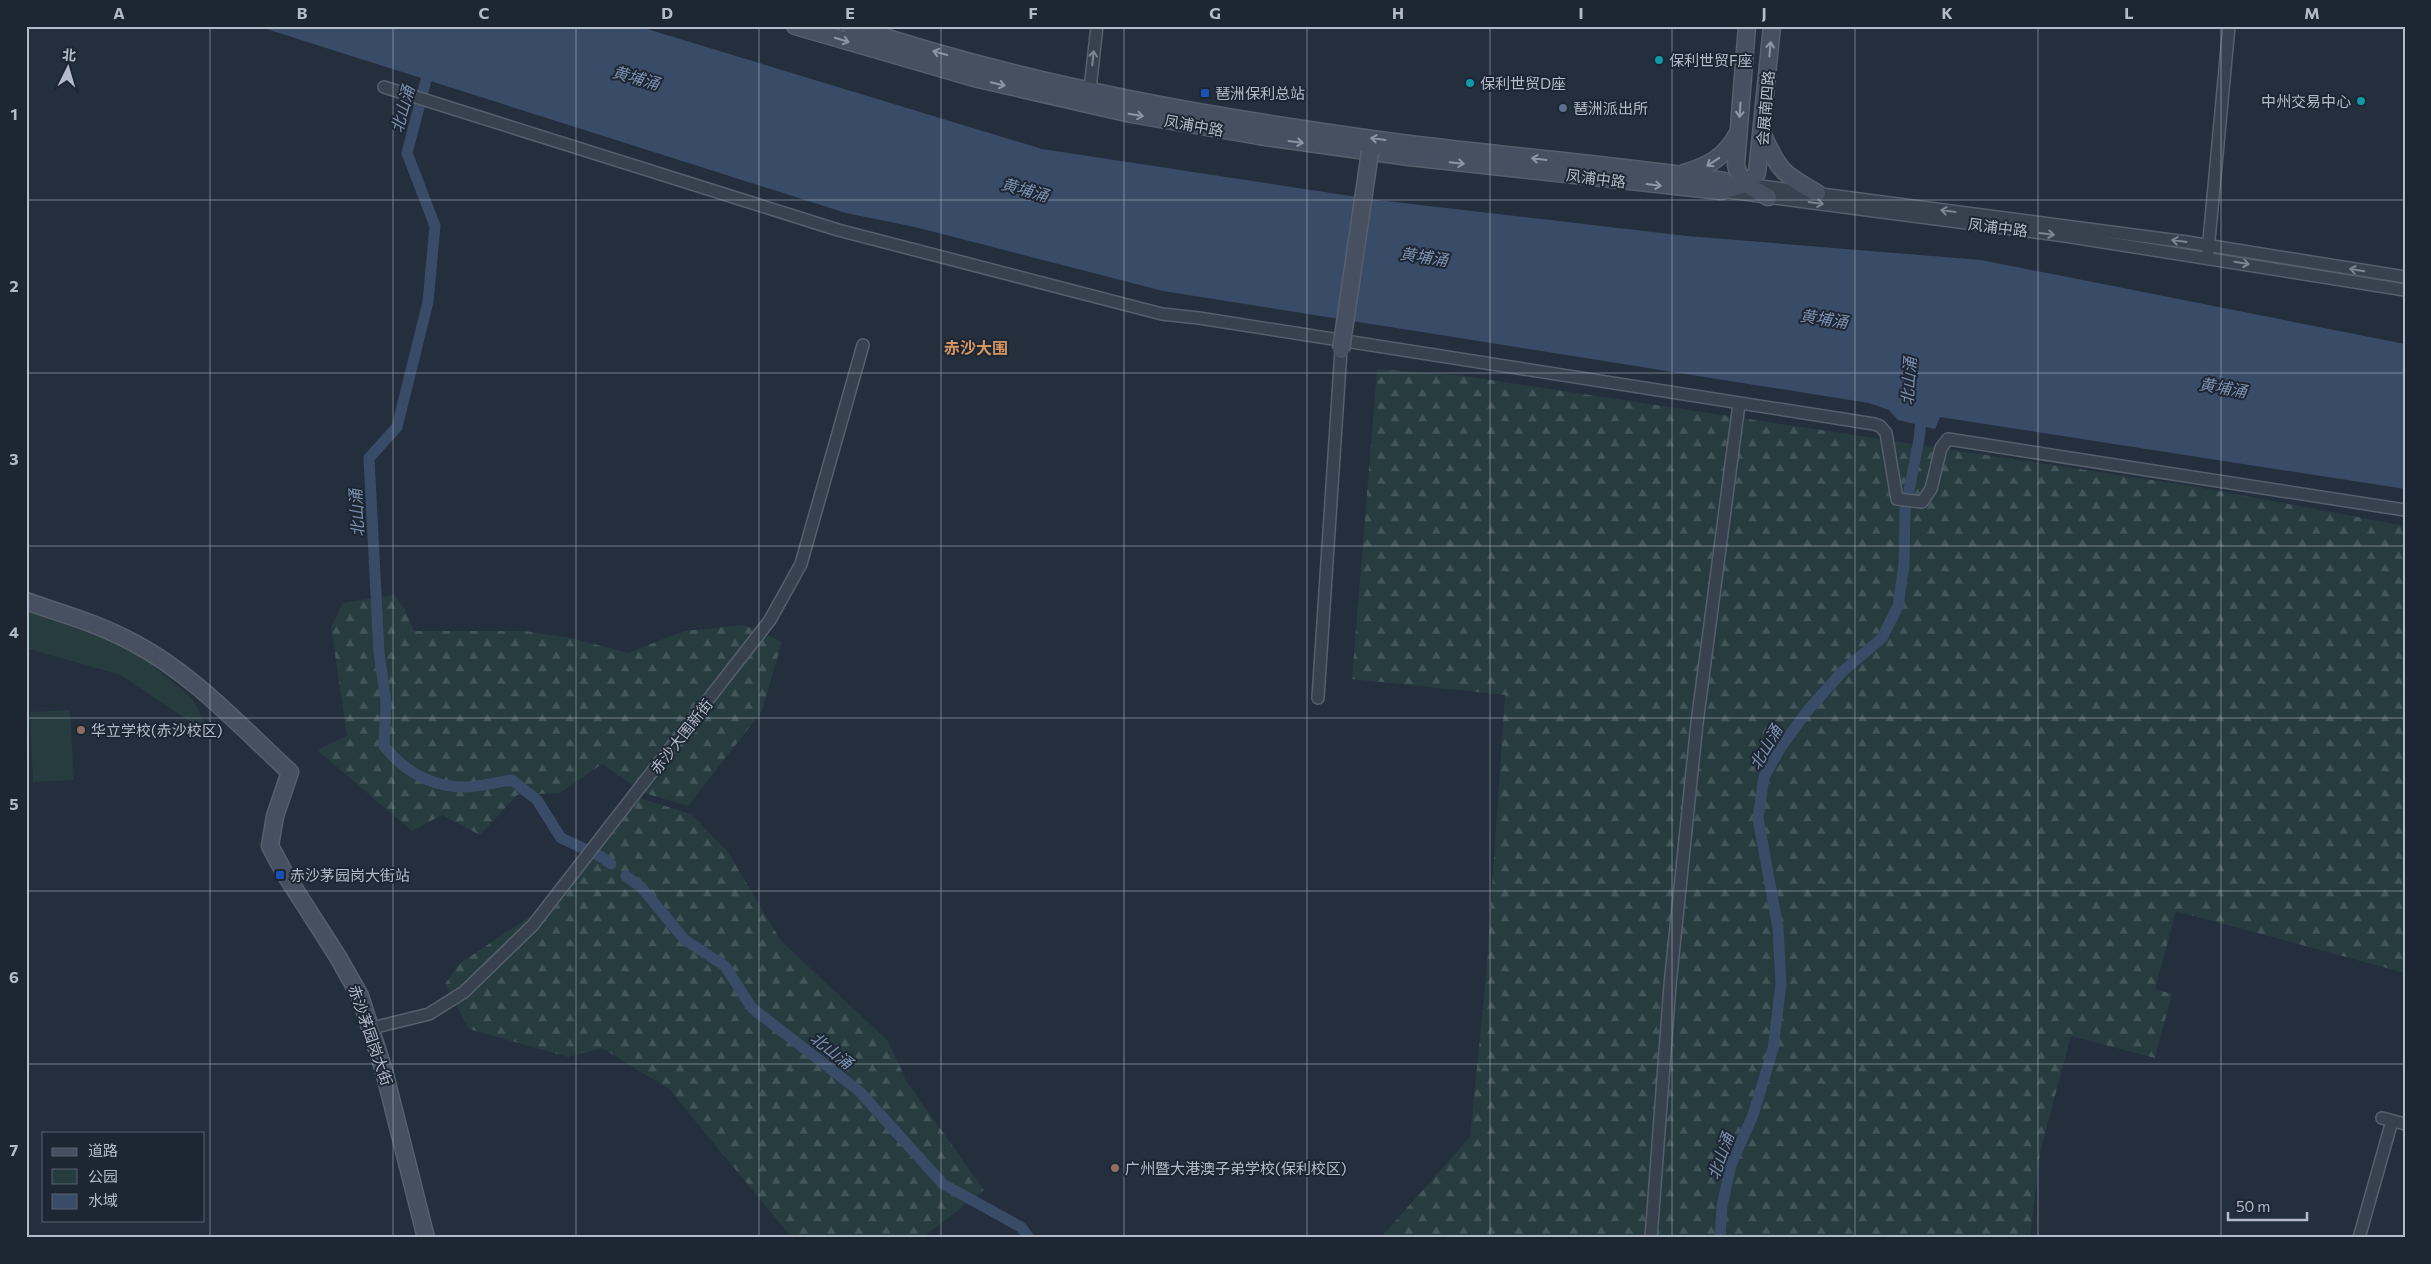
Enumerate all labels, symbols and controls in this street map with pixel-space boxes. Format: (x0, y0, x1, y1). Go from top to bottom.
text: A (113, 3, 125, 22)
text: B (297, 3, 308, 22)
text: C (479, 3, 490, 22)
text: D (661, 3, 673, 22)
text: E (845, 3, 855, 22)
text: F (1028, 3, 1038, 22)
text: G (1209, 3, 1221, 22)
text: H (1392, 3, 1404, 22)
text: I (1578, 3, 1584, 22)
text: J (1761, 3, 1767, 22)
text: K (1941, 3, 1953, 22)
text: L (2124, 3, 2134, 22)
text: M (2304, 3, 2320, 22)
one-way arrow (833, 36, 849, 46)
north arrow (42, 42, 92, 92)
one-way arrow (1766, 42, 1775, 58)
text: 北 (61, 45, 77, 64)
one-way arrow (933, 48, 949, 57)
one-way arrow (1088, 50, 1098, 66)
place label: 保利世贸F座 (1669, 51, 1753, 69)
marker: 保利世贸F座 (1653, 54, 1665, 66)
water label: 黄埔涌 (610, 61, 664, 93)
street label: 会展南四路 (1753, 70, 1777, 146)
place label: 保利世贸D座 (1480, 74, 1566, 92)
marker: 保利世贸D座 (1464, 77, 1476, 89)
one-way arrow (990, 80, 1006, 89)
water label: 北山涌 (387, 81, 418, 135)
place label: 琶洲保利总站 (1215, 84, 1305, 102)
marker: 琶洲保利总站 (1199, 87, 1211, 99)
place label: 中州交易中心 (2261, 92, 2351, 110)
marker: 中州交易中心 (2355, 95, 2367, 107)
place label: 琶洲派出所 (1573, 99, 1648, 117)
one-way arrow (1736, 101, 1745, 117)
marker: 琶洲派出所 (1557, 102, 1569, 114)
text: 1 (10, 104, 18, 123)
one-way arrow (1128, 110, 1144, 120)
street label: 凤浦中路 (1163, 111, 1225, 139)
one-way arrow (1370, 134, 1386, 144)
one-way arrow (1288, 137, 1304, 147)
one-way arrow (1532, 154, 1548, 164)
one-way arrow (1706, 156, 1720, 167)
one-way arrow (1449, 158, 1465, 168)
street label: 凤浦中路 (1565, 165, 1627, 191)
water label: 黄埔涌 (999, 173, 1053, 205)
one-way arrow (1645, 180, 1661, 190)
one-way arrow (1808, 198, 1824, 208)
one-way arrow (1941, 205, 1957, 215)
street label: 凤浦中路 (1967, 214, 2029, 240)
one-way arrow (2039, 229, 2055, 239)
one-way arrow (2171, 236, 2187, 246)
water label: 黄埔涌 (1399, 243, 1451, 269)
one-way arrow (2234, 259, 2250, 269)
one-way arrow (2349, 264, 2365, 274)
text: 2 (9, 276, 19, 295)
water label: 黄埔涌 (1799, 305, 1851, 331)
district label: 赤沙大围 (944, 338, 1008, 357)
water label: 北山涌 (1897, 354, 1919, 406)
water label: 黄埔涌 (2198, 373, 2250, 401)
text: 3 (9, 449, 19, 468)
water label: 北山涌 (345, 487, 367, 537)
text: 4 (9, 622, 19, 641)
street label: 赤沙大围新街 (646, 695, 716, 777)
water label: 北山涌 (1745, 720, 1786, 773)
place label: 华立学校(赤沙校区) (91, 721, 223, 739)
marker: 华立学校(赤沙校区) (75, 724, 87, 736)
text: 5 (9, 794, 19, 813)
place label: 赤沙茅园岗大街站 (290, 866, 410, 884)
marker: 赤沙茅园岗大街站 (274, 869, 286, 881)
text: 6 (9, 967, 19, 986)
street label: 赤沙茅园岗大街 (345, 982, 397, 1088)
water label: 北山涌 (807, 1028, 858, 1073)
water label: 北山涌 (1703, 1128, 1737, 1182)
legend (42, 1132, 205, 1222)
text: 7 (10, 1140, 19, 1159)
text: 道路 (88, 1141, 118, 1159)
place label: 广州暨大港澳子弟学校(保利校区) (1125, 1159, 1347, 1177)
marker: 广州暨大港澳子弟学校(保利校区) (1109, 1162, 1121, 1174)
text: 公园 (88, 1167, 118, 1185)
scale bar (2228, 1189, 2307, 1221)
text: 水域 (88, 1191, 118, 1209)
text: 50 m (2236, 1197, 2270, 1215)

